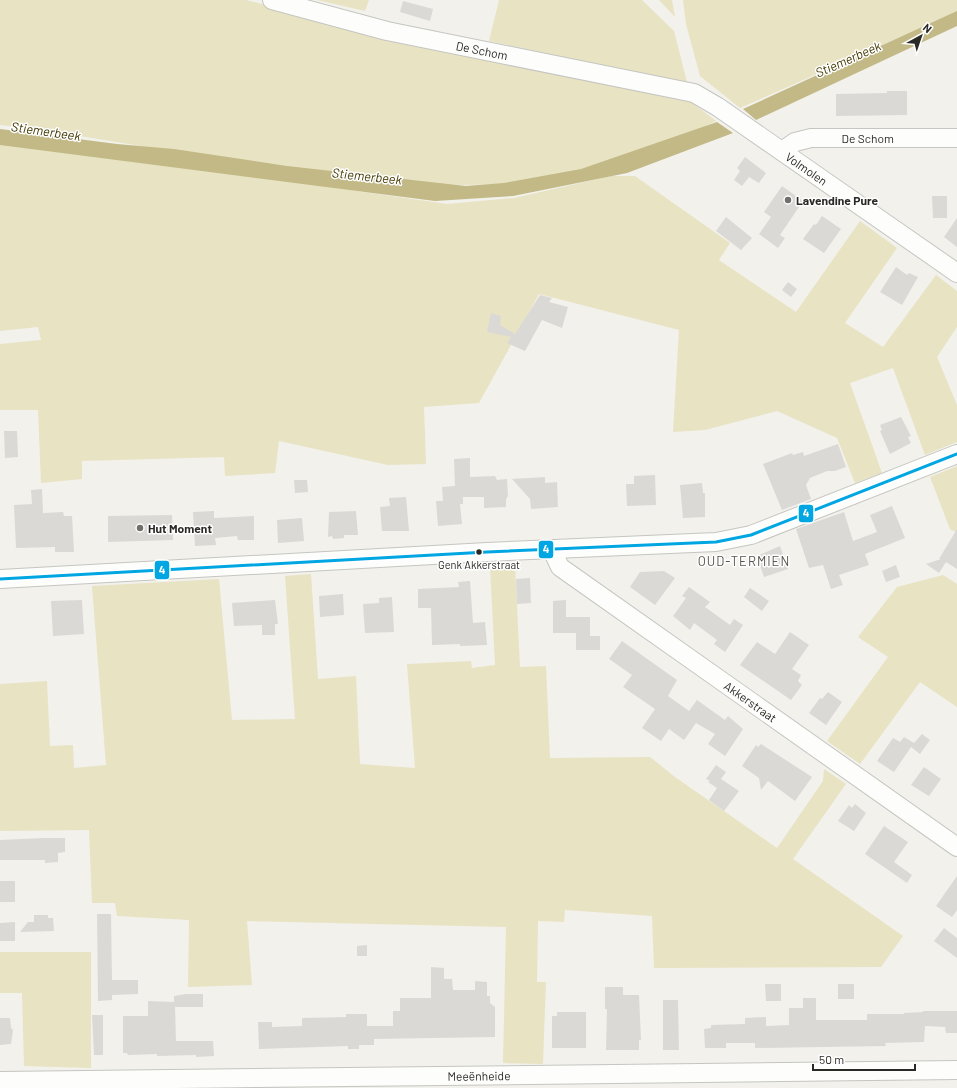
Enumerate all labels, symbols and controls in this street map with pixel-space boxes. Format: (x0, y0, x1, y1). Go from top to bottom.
north arrow (901, 16, 941, 56)
text: N (921, 21, 935, 35)
water label: Stiemerbeek (813, 37, 884, 81)
street label: De Schom (455, 38, 509, 62)
water label: Stiemerbeek (10, 118, 82, 144)
street label: De Schom (842, 131, 894, 145)
street label: Volmolen (783, 149, 830, 188)
water label: Stiemerbeek (331, 164, 403, 188)
place label: Lavendine Pure (796, 193, 878, 207)
marker: Lavendine Pure (783, 195, 793, 205)
line badge: 4 (798, 504, 814, 523)
text: 4 (803, 506, 810, 519)
place label: Hut Moment (148, 521, 212, 535)
marker: Hut Moment (135, 523, 145, 533)
line badge: 4 (538, 540, 554, 559)
text: 4 (543, 542, 550, 555)
marker: Genk Akkerstraat (474, 547, 484, 557)
district label: OUD-TERMIEN (698, 553, 790, 569)
place label: Genk Akkerstraat (438, 558, 520, 571)
line badge: 4 (154, 560, 170, 580)
text: 4 (159, 563, 166, 576)
street label: Akkerstraat (722, 678, 780, 725)
scale bar (813, 1046, 915, 1072)
text: 50 m (819, 1052, 844, 1066)
street label: Meeënheide (447, 1068, 511, 1083)

